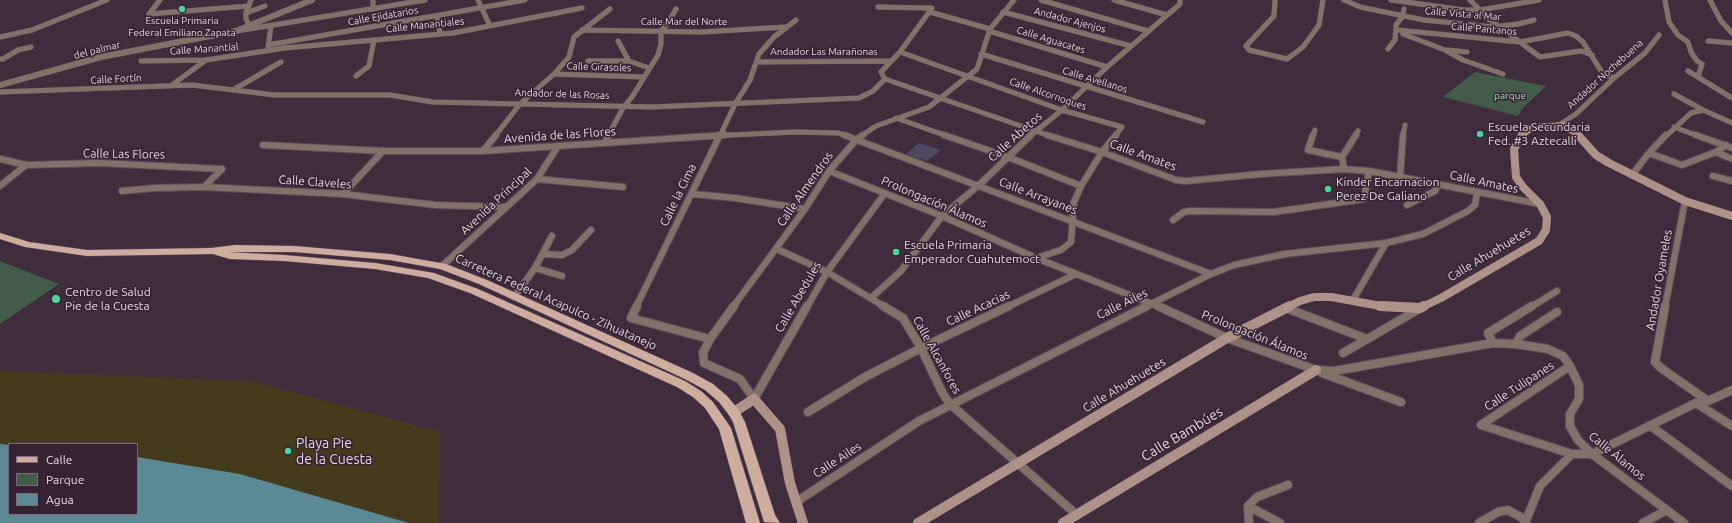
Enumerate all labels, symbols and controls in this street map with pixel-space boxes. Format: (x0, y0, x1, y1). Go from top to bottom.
marker: Escuela Primaria Federal Emiliano Zapata (177, 4, 187, 14)
street label: Calle Ejidatarios (347, 4, 419, 28)
street label: Andador Ajenjos (1033, 5, 1107, 35)
street label: Calle Vista al Mar (1424, 5, 1502, 23)
place label: Escuela Primaria Federal Emiliano Zapata (128, 15, 236, 38)
street label: Calle Manantiales (385, 15, 465, 35)
street label: Calle Mar del Norte (641, 16, 727, 28)
street label: Calle Pantanos (1451, 20, 1517, 38)
street label: Calle Aguacates (1015, 24, 1087, 56)
street label: Andador Nochebuena (1565, 37, 1645, 111)
street label: del palmar (73, 38, 121, 62)
street label: Calle Manantial (169, 41, 239, 57)
street label: Andador Las Marañonas (770, 46, 878, 58)
street label: Calle Girasoles (566, 60, 632, 74)
street label: Calle Avellanos (1061, 64, 1129, 96)
street label: Calle Fortín (90, 72, 142, 86)
street label: Calle Alcornoques (1008, 75, 1088, 113)
street label: Andador de las Rosas (514, 86, 610, 102)
park label: parque (1494, 90, 1526, 102)
street label: Calle Abetos (985, 109, 1045, 165)
place label: Escuela Secundaria Fed. #3 Aztecalli (1488, 120, 1590, 148)
street label: Avenida de las Flores (503, 124, 617, 146)
marker: Escuela Secundaria Fed. #3 Aztecalli (1475, 129, 1485, 139)
street label: Calle Amates (1108, 136, 1178, 174)
street label: Calle Las Flores (83, 146, 165, 162)
street label: Calle Almendros (774, 149, 836, 229)
street label: Calle la Cima (657, 161, 699, 229)
street label: Avenida Principal (457, 164, 535, 238)
street label: Calle Amates (1448, 168, 1520, 196)
street label: Calle Claveles (278, 172, 352, 192)
street label: Prolongación Álamos (879, 173, 989, 231)
street label: Calle Arrayanes (997, 174, 1079, 218)
place label: Kinder Encarnacion Perez De Galiano (1336, 175, 1439, 203)
marker: Kinder Encarnacion Perez De Galiano (1323, 184, 1333, 194)
street label: Calle Ahuehuetes (1445, 224, 1533, 284)
street label: Andador Oyameles (1643, 228, 1675, 332)
place label: Escuela Primaria Emperador Cuahutemoct (904, 238, 1040, 266)
marker: Escuela Primaria Emperador Cuahutemoct (891, 247, 901, 257)
street label: Carretera Federal Acapulco - Zihuatanejo (453, 251, 659, 353)
street label: Calle Abedules (772, 259, 824, 335)
place label: Centro de Salud Pie de la Cuesta (65, 285, 151, 313)
street label: Calle Ailes (1094, 285, 1150, 323)
street label: Calle Acacias (944, 287, 1012, 329)
marker: Centro de Salud Pie de la Cuesta (50, 293, 62, 305)
street label: Prolongación Álamos (1200, 307, 1310, 363)
street label: Calle Alcanfores (910, 314, 964, 396)
street label: Calle Ahuehuetes (1080, 355, 1168, 415)
street label: Calle Tulipanes (1481, 358, 1557, 414)
street label: Calle Bambúes (1138, 403, 1226, 465)
street label: Calle Álamos (1586, 429, 1648, 483)
place label: Playa Pie de la Cuesta (296, 435, 372, 468)
street label: Calle Ailes (810, 439, 864, 481)
legend (8, 443, 138, 515)
marker: Playa Pie de la Cuesta (283, 446, 293, 456)
text: Calle (46, 453, 72, 466)
text: Parque (46, 473, 84, 486)
text: Agua (46, 493, 74, 506)

